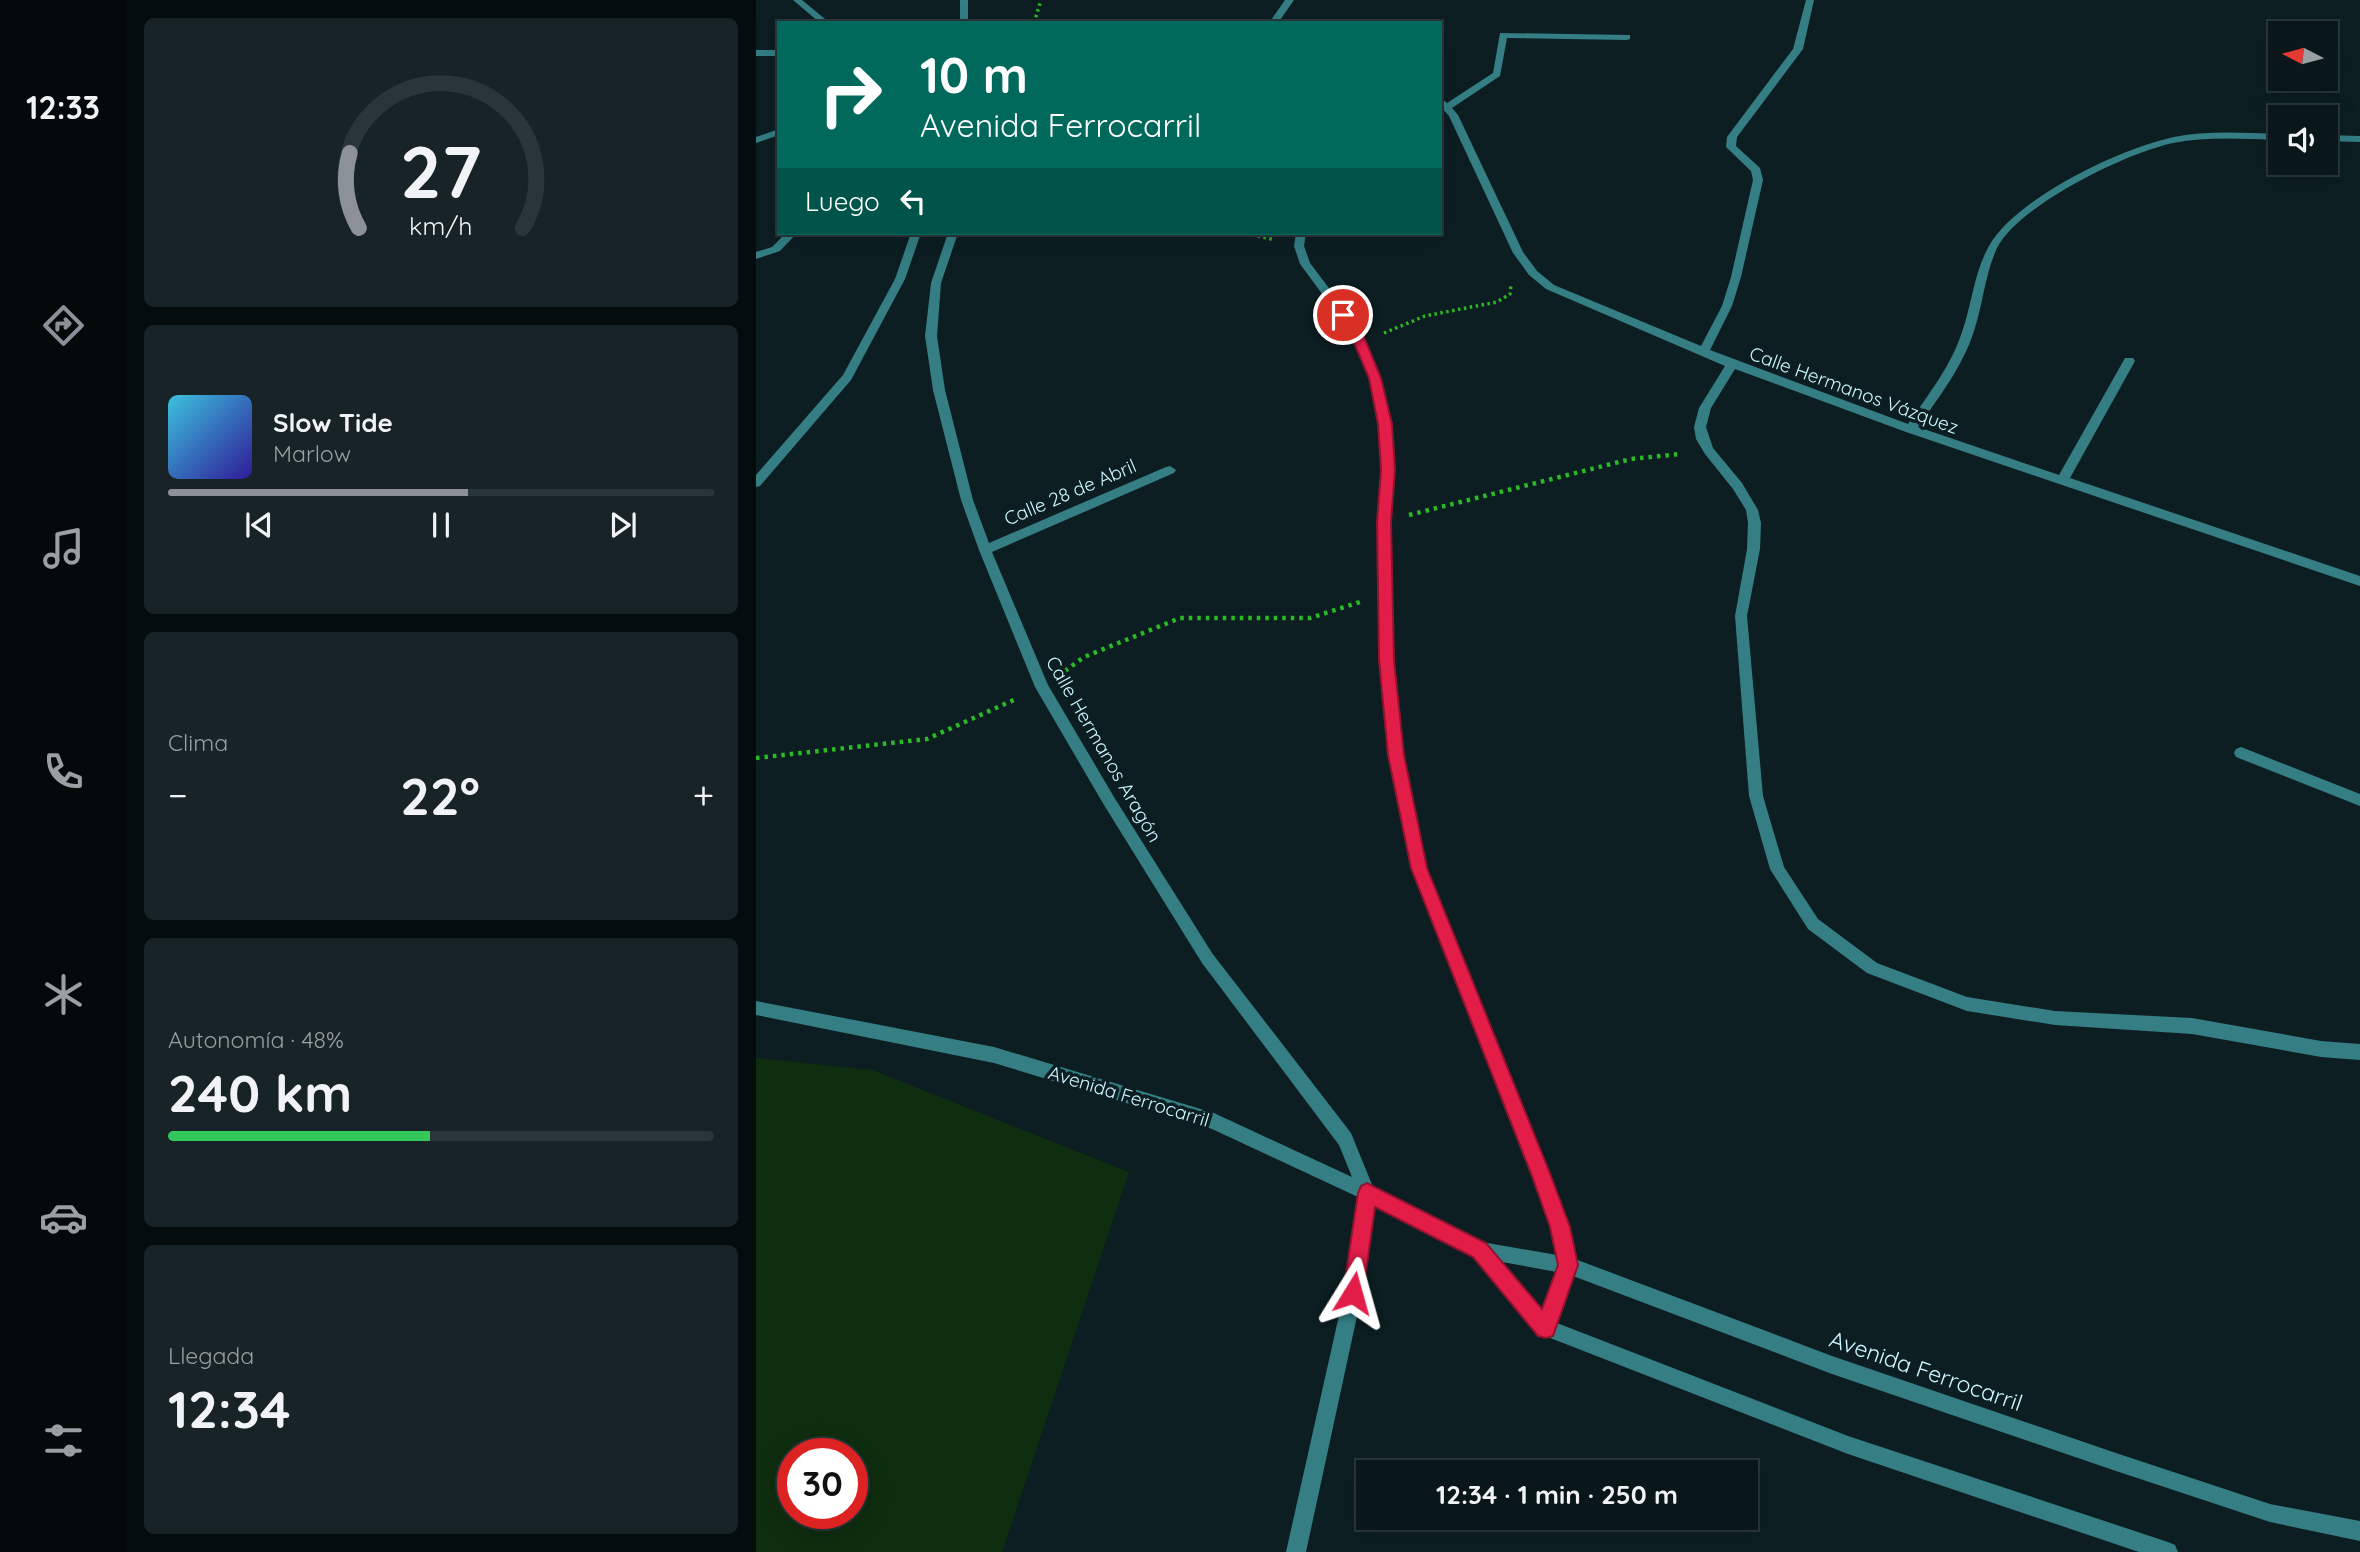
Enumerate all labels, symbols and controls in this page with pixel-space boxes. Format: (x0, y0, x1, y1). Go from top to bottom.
north arrow (2268, 21, 2338, 91)
map controls (2268, 21, 2338, 175)
text: 10 m (920, 44, 1028, 105)
icon: right (805, 49, 896, 140)
text: 12:33 (26, 87, 100, 127)
text: Avenida Ferrocarril (920, 105, 1201, 145)
button: sound (2268, 105, 2338, 175)
text: 27 (400, 126, 482, 217)
icon: left (894, 182, 932, 220)
text: Luego (805, 185, 880, 218)
text: km/h (409, 210, 473, 241)
pin (1313, 285, 1373, 345)
icon: arrive (1324, 296, 1362, 334)
icon: directions (39, 301, 88, 350)
street label: Calle Hermanos Vázquez (1746, 341, 1962, 439)
text: Slow Tide (273, 406, 393, 439)
text: Marlow (273, 439, 351, 468)
street label: Calle 28 de Abril (1000, 453, 1140, 531)
icon: previous (240, 506, 278, 544)
icon: pause (422, 506, 460, 544)
icon: next (604, 506, 642, 544)
icon: music (39, 524, 88, 573)
street label: Calle Hermanos Aragón (1041, 652, 1167, 846)
text: Clima (168, 728, 228, 757)
icon: phone (39, 747, 88, 796)
text: 22° (400, 763, 480, 828)
text: − (168, 771, 188, 819)
text: + (693, 771, 714, 819)
icon: climate (39, 970, 88, 1019)
text: Autonomía · 48% (168, 1025, 344, 1054)
text: 240 km (168, 1060, 352, 1125)
street label: Avenida Ferrocarril (1046, 1060, 1212, 1132)
icon: car (39, 1193, 88, 1242)
position arrow (1316, 1256, 1390, 1330)
street label: Avenida Ferrocarril (1826, 1324, 2026, 1417)
text: Llegada (168, 1341, 254, 1370)
text: 12:34 (168, 1376, 291, 1441)
icon: filters (39, 1416, 88, 1465)
speed limit sign: 30 (777, 1438, 868, 1529)
text: 12:34 · 1 min · 250 m (1436, 1478, 1678, 1511)

